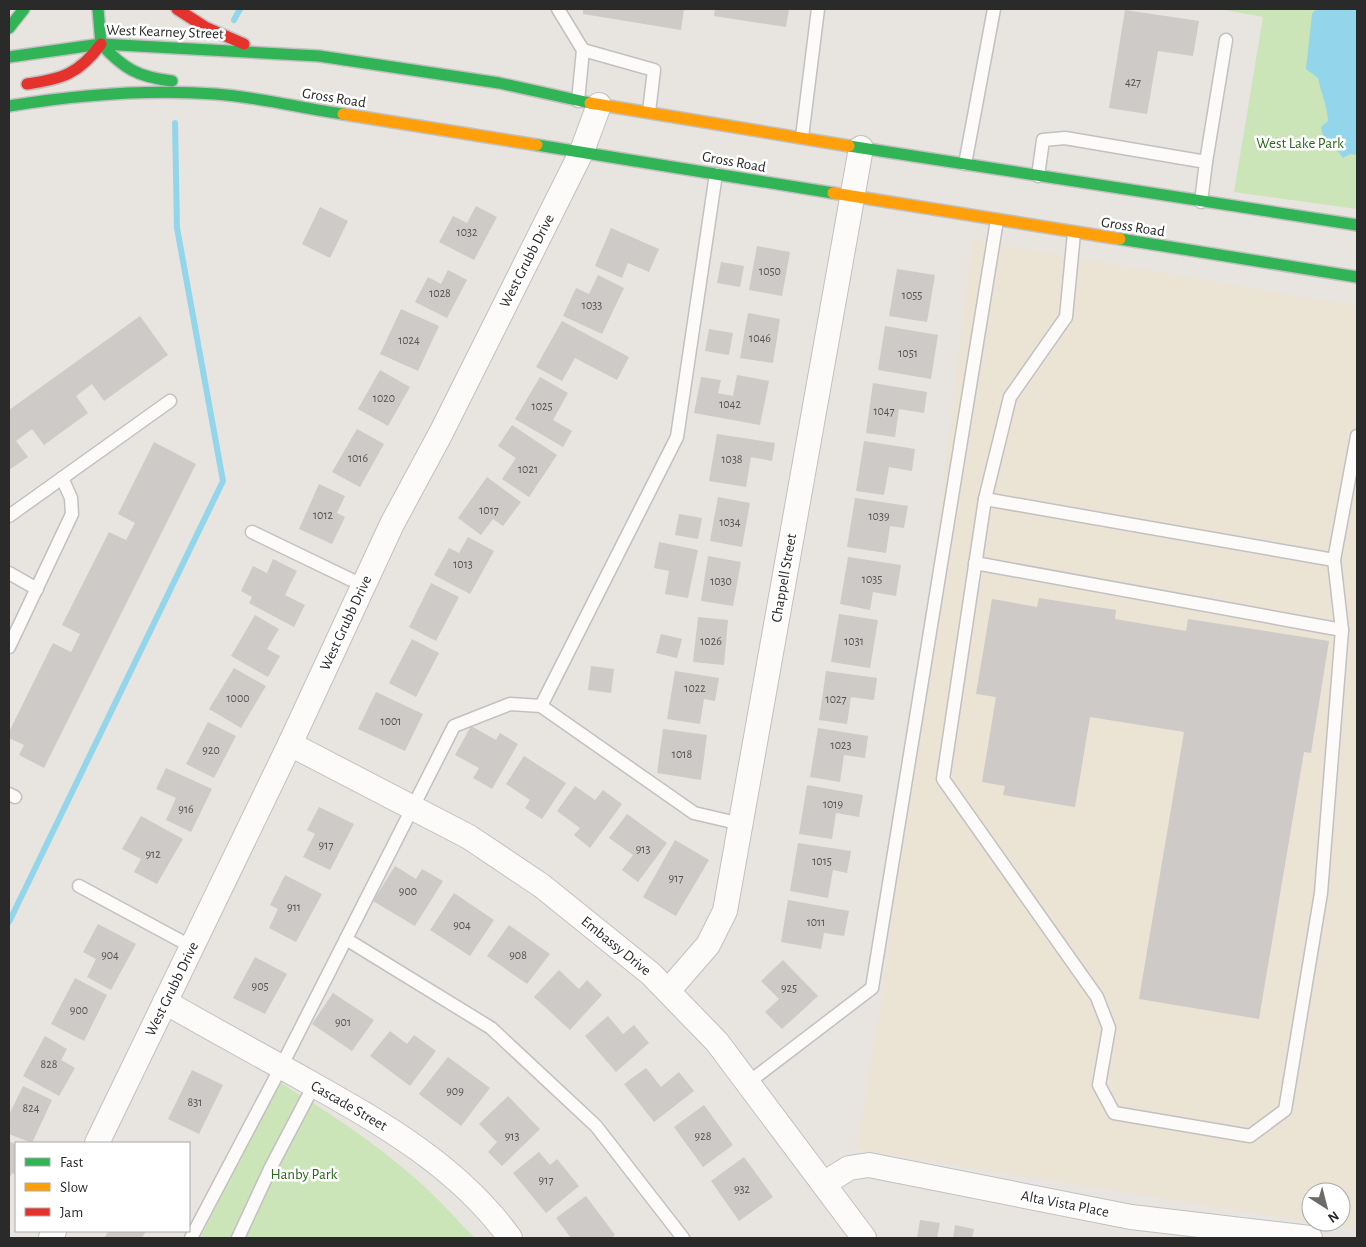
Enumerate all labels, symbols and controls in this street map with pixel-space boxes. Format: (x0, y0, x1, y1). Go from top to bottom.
street label: West Kearney Street (106, 22, 224, 42)
house number: 427 (1125, 76, 1141, 88)
street label: Gross Road (301, 86, 367, 110)
park label: West Lake Park (1256, 136, 1344, 151)
street label: Gross Road (701, 149, 767, 175)
street label: West Grubb Drive (497, 212, 557, 310)
street label: Gross Road (1100, 215, 1166, 239)
house number: 1032 (457, 226, 478, 238)
house number: 1050 (759, 265, 781, 277)
house number: 1028 (429, 287, 451, 299)
house number: 1055 (902, 289, 922, 301)
house number: 1033 (582, 299, 602, 311)
house number: 1046 (749, 332, 771, 344)
house number: 1024 (398, 334, 420, 346)
house number: 1051 (898, 347, 918, 359)
house number: 1020 (373, 392, 395, 404)
house number: 1042 (719, 398, 741, 410)
house number: 1025 (532, 400, 552, 412)
house number: 1047 (873, 405, 895, 417)
house number: 1016 (348, 452, 368, 464)
house number: 1038 (721, 453, 743, 465)
house number: 1021 (518, 463, 538, 475)
house number: 1017 (479, 504, 499, 516)
house number: 1012 (313, 509, 334, 521)
house number: 1039 (868, 510, 890, 522)
house number: 1034 (719, 516, 741, 528)
street label: Chappell Street (769, 532, 799, 624)
house number: 1013 (453, 558, 473, 570)
street label: West Grubb Drive (317, 573, 375, 673)
house number: 1035 (862, 573, 882, 585)
house number: 1030 (710, 575, 732, 587)
house number: 1026 (700, 635, 722, 647)
house number: 1031 (844, 635, 864, 647)
house number: 1022 (684, 682, 706, 694)
house number: 1000 (226, 692, 250, 704)
house number: 1027 (826, 693, 846, 705)
house number: 1001 (381, 715, 401, 727)
house number: 1023 (831, 739, 851, 751)
house number: 920 (202, 744, 220, 756)
house number: 1018 (672, 748, 692, 760)
house number: 1019 (823, 798, 843, 810)
house number: 916 (178, 803, 194, 815)
house number: 917 (319, 839, 333, 851)
house number: 913 (636, 843, 650, 855)
house number: 912 (145, 848, 161, 860)
house number: 1015 (812, 855, 832, 867)
house number: 917 (669, 872, 683, 884)
house number: 900 (399, 885, 417, 897)
house number: 911 (287, 901, 301, 913)
street label: Embassy Drive (578, 913, 654, 979)
house number: 1011 (807, 916, 825, 928)
house number: 904 (453, 919, 471, 931)
street label: West Grubb Drive (143, 939, 201, 1038)
house number: 904 (101, 949, 119, 961)
house number: 908 (509, 949, 527, 961)
house number: 905 (252, 980, 269, 992)
house number: 925 (781, 982, 797, 994)
house number: 900 (70, 1004, 88, 1016)
house number: 901 (335, 1016, 351, 1028)
house number: 828 (41, 1058, 58, 1070)
street label: Cascade Street (308, 1078, 390, 1134)
house number: 909 (446, 1085, 464, 1097)
house number: 831 (188, 1096, 202, 1108)
house number: 824 (23, 1102, 40, 1114)
house number: 913 (505, 1130, 519, 1142)
house number: 928 (695, 1130, 712, 1142)
legend (15, 1142, 190, 1232)
text: Fast (60, 1155, 84, 1170)
park label: Hanby Park (271, 1167, 338, 1182)
house number: 917 (539, 1174, 553, 1186)
text: Slow (60, 1180, 88, 1195)
north arrow (1301, 1182, 1351, 1232)
house number: 932 (734, 1183, 751, 1195)
street label: Alta Vista Place (1020, 1188, 1110, 1220)
text: Jam (60, 1205, 83, 1220)
text: N (1325, 1208, 1341, 1225)

